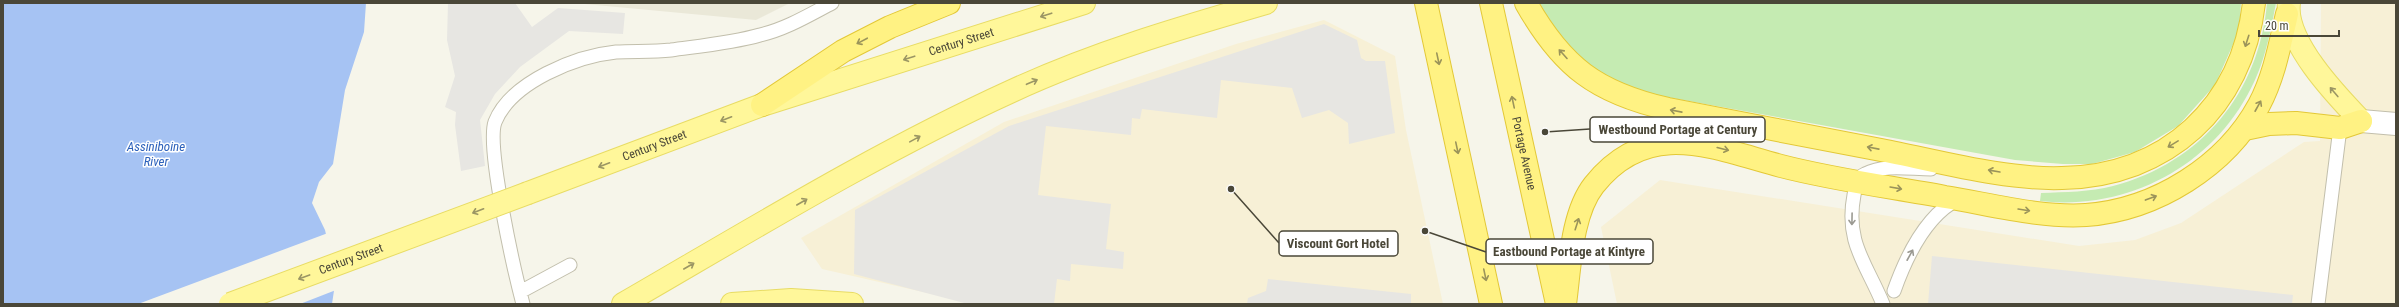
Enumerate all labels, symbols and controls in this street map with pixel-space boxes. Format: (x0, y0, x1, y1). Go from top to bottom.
one-way arrow (1040, 12, 1053, 19)
scale bar (2259, 12, 2339, 38)
text: 20 m (2265, 19, 2289, 33)
street label: Century Street (927, 25, 996, 59)
one-way arrow (2242, 35, 2250, 47)
one-way arrow (856, 38, 868, 46)
one-way arrow (1558, 49, 1568, 59)
one-way arrow (1434, 52, 1442, 65)
one-way arrow (904, 55, 916, 63)
one-way arrow (1026, 78, 1038, 85)
one-way arrow (2330, 87, 2339, 98)
one-way arrow (1508, 96, 1516, 109)
one-way arrow (2254, 101, 2262, 113)
one-way arrow (1670, 106, 1683, 114)
one-way arrow (720, 115, 732, 123)
street label: Portage Avenue (1509, 115, 1539, 192)
callout: Westbound Portage at Century (1590, 117, 1765, 142)
text: Westbound Portage at Century (1599, 122, 1758, 137)
street label: Century Street (620, 127, 689, 164)
one-way arrow (909, 134, 921, 142)
water label: Assiniboine River (126, 139, 185, 169)
one-way arrow (1453, 141, 1461, 154)
one-way arrow (2167, 141, 2179, 149)
one-way arrow (1867, 144, 1880, 152)
one-way arrow (1716, 146, 1729, 153)
one-way arrow (599, 161, 611, 169)
one-way arrow (1988, 167, 2001, 175)
one-way arrow (1889, 184, 1902, 192)
one-way arrow (2145, 194, 2157, 202)
one-way arrow (796, 197, 808, 205)
one-way arrow (2017, 206, 2030, 214)
one-way arrow (473, 207, 485, 215)
one-way arrow (1848, 212, 1855, 225)
one-way arrow (1574, 218, 1581, 231)
callout: Viscount Gort Hotel (1279, 231, 1398, 256)
text: Viscount Gort Hotel (1287, 236, 1389, 251)
callout: Eastbound Portage at Kintyre (1486, 239, 1653, 264)
street label: Century Street (317, 241, 385, 277)
text: Eastbound Portage at Kintyre (1493, 244, 1645, 259)
one-way arrow (1907, 249, 1915, 261)
one-way arrow (683, 262, 695, 270)
one-way arrow (1481, 268, 1489, 281)
one-way arrow (299, 273, 311, 281)

